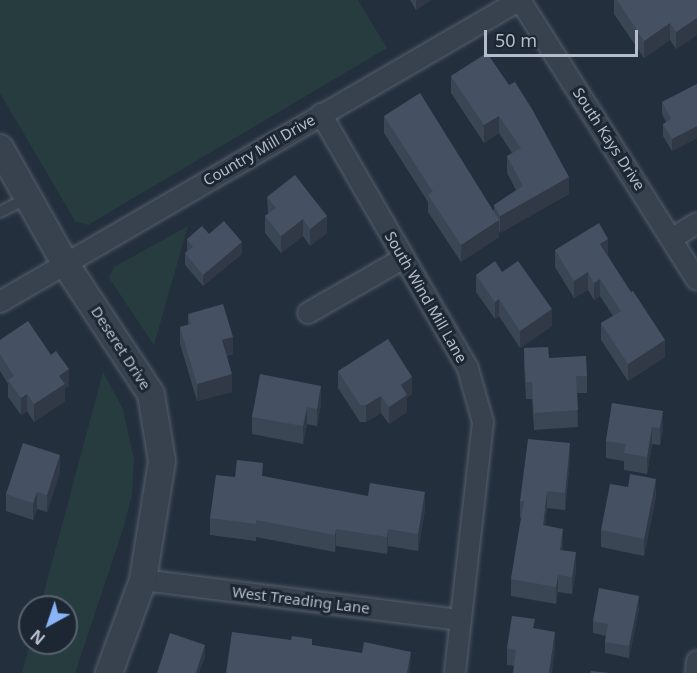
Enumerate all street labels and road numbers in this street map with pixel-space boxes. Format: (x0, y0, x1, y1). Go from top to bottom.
street label: South Kays Drive (569, 84, 649, 194)
street label: Country Mill Drive (200, 111, 318, 189)
street label: South Wind Mill Lane (381, 228, 471, 366)
street label: Deseret Drive (87, 303, 155, 393)
street label: West Treading Lane (231, 583, 371, 617)

